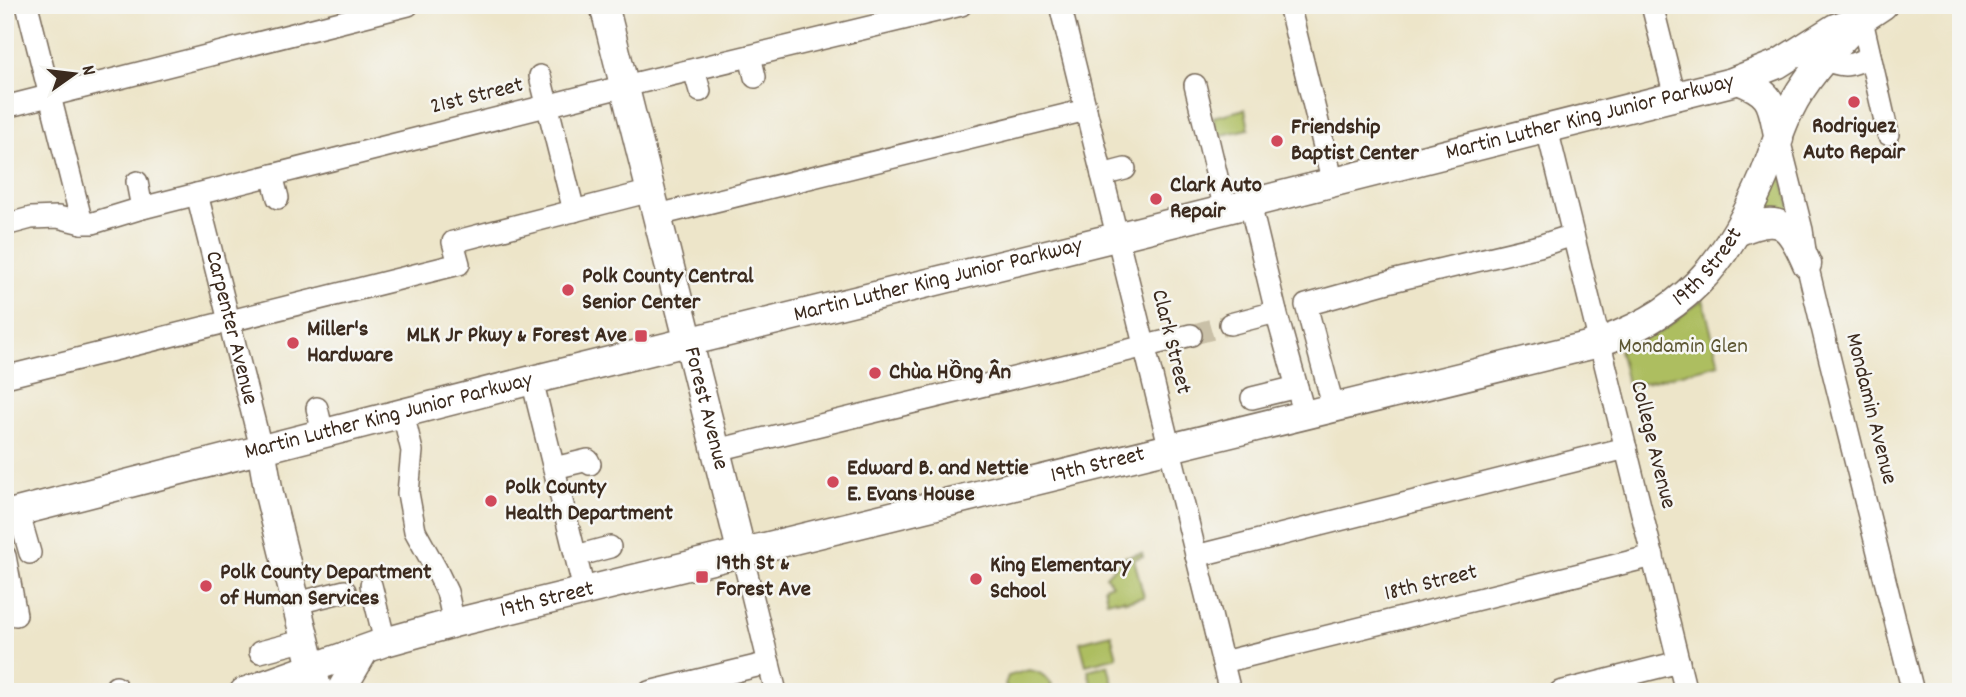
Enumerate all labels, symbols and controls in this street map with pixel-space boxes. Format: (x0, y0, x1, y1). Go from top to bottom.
north arrow (38, 38, 108, 108)
text: N (73, 63, 101, 79)
street label: Martin Luther King Junior Parkway (1442, 65, 1738, 170)
street label: 21st Street (427, 70, 527, 124)
marker: Rodriguez Auto Repair (1846, 94, 1862, 110)
place label: Rodriguez Auto Repair (1803, 111, 1905, 170)
place label: Friendship Baptist Center (1291, 112, 1419, 171)
marker: Friendship Baptist Center (1269, 133, 1285, 149)
place label: Clark Auto Repair (1170, 170, 1262, 229)
marker: Clark Auto Repair (1148, 191, 1164, 207)
street label: 19th Street (1666, 221, 1752, 315)
street label: Martin Luther King Junior Parkway (790, 229, 1086, 332)
street label: Carpenter Avenue (195, 247, 266, 408)
place label: Polk County Central Senior Center (582, 261, 754, 320)
marker: Polk County Central Senior Center (560, 282, 576, 298)
street label: Clark Street (1141, 286, 1199, 398)
place label: Miller's Hardware (307, 314, 393, 373)
place label: MLK Jr Pkwy & Forest Ave (407, 320, 627, 353)
marker: MLK Jr Pkwy & Forest Ave (633, 328, 649, 344)
street label: Mondamin Avenue (1835, 330, 1905, 488)
park label: Mondamin Glen (1618, 331, 1748, 364)
marker: Miller's Hardware (285, 335, 301, 351)
street label: Forest Avenue (674, 344, 737, 473)
place label: Chùa Hồng Ân (889, 357, 1012, 390)
street label: Martin Luther King Junior Parkway (241, 364, 537, 469)
marker: Chùa Hồng Ân (867, 365, 883, 381)
street label: College Avenue (1620, 377, 1684, 513)
street label: 19th Street (1047, 438, 1148, 493)
place label: Edward B. and Nettie E. Evans House (847, 453, 1029, 512)
place label: Polk County Health Department (505, 472, 673, 531)
marker: Edward B. and Nettie E. Evans House (825, 474, 841, 490)
marker: Polk County Health Department (483, 493, 499, 509)
place label: 19th St & Forest Ave (716, 548, 811, 607)
place label: King Elementary School (990, 550, 1132, 609)
place label: Polk County Department of Human Services (220, 557, 432, 616)
street label: 18th Street (1381, 557, 1481, 611)
marker: 19th St & Forest Ave (694, 569, 710, 585)
marker: King Elementary School (968, 571, 984, 587)
street label: 19th Street (497, 573, 598, 628)
marker: Polk County Department of Human Services (198, 578, 214, 594)

